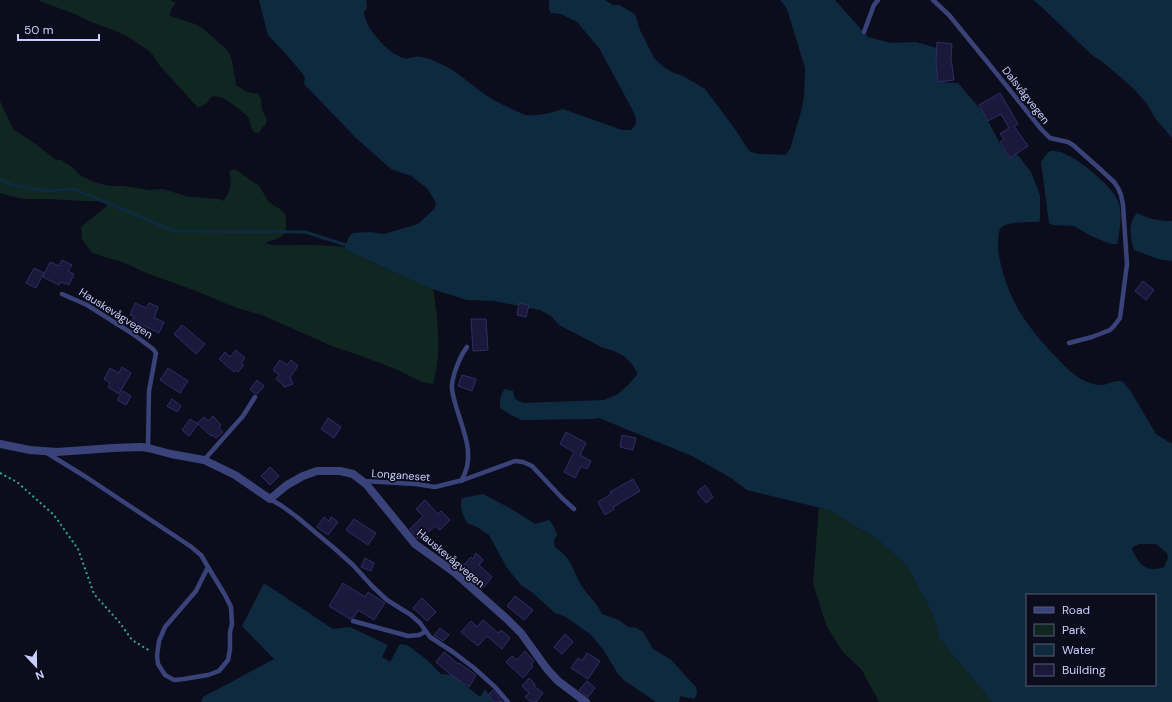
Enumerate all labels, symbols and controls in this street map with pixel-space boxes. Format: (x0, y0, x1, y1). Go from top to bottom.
scale bar (18, 16, 99, 42)
text: 50 m (24, 22, 53, 38)
street label: Dalsvågvegen (999, 63, 1053, 127)
street label: Hauskevågvegen (77, 285, 155, 341)
street label: Longaneset (371, 466, 431, 484)
street label: Hauskevågvegen (414, 526, 488, 590)
legend (1026, 594, 1156, 686)
text: Road (1062, 602, 1090, 618)
text: Park (1062, 622, 1086, 638)
text: Water (1062, 642, 1096, 658)
north arrow (16, 646, 56, 686)
text: Building (1062, 662, 1106, 678)
text: N (33, 667, 46, 683)

